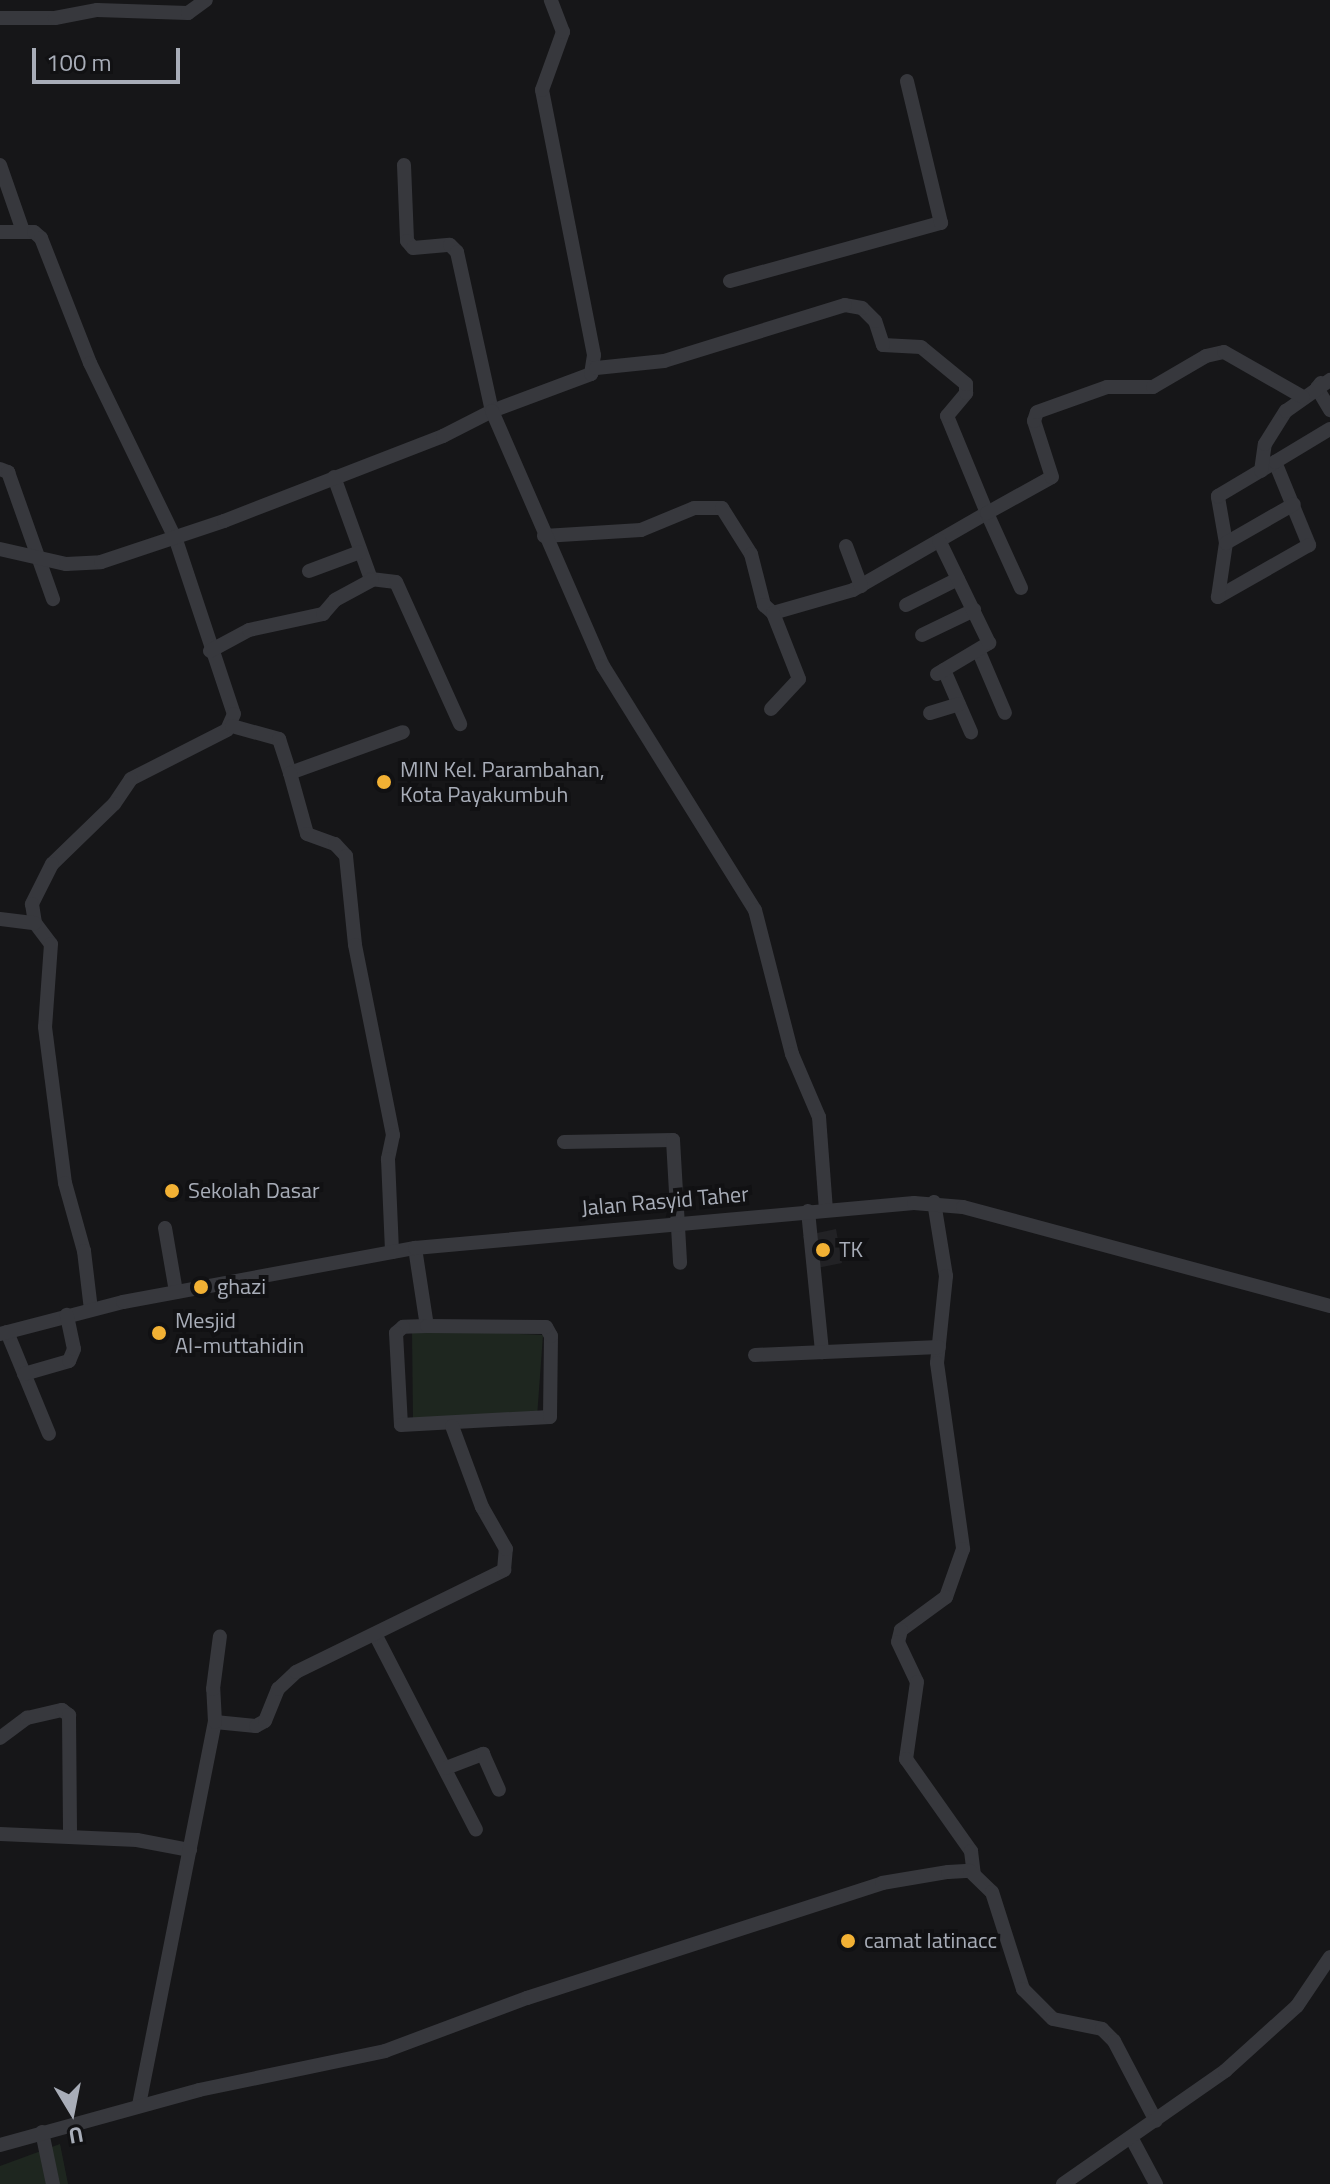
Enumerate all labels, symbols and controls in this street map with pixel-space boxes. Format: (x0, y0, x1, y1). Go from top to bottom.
scale bar (36, 32, 184, 82)
text: 100 m (46, 44, 112, 80)
place label: MIN Kel. Parambahan, Kota Payakumbuh (400, 756, 605, 808)
marker: MIN Kel. Parambahan, Kota Payakumbuh (375, 773, 393, 791)
place label: Sekolah Dasar (188, 1178, 320, 1204)
street label: Jalan Rasyid Taher (580, 1181, 750, 1221)
marker: Sekolah Dasar (163, 1182, 181, 1200)
place label: TK (839, 1237, 863, 1263)
marker: TK (814, 1241, 832, 1259)
place label: ghazi (217, 1274, 266, 1300)
marker: ghazi (192, 1278, 210, 1296)
place label: Mesjid Al-muttahidin (175, 1307, 304, 1358)
marker: Mesjid Al-muttahidin (150, 1324, 168, 1342)
place label: camat latinacc (864, 1928, 997, 1954)
marker: camat latinacc (839, 1932, 857, 1950)
north arrow (32, 2072, 112, 2152)
text: U (66, 2118, 86, 2154)

